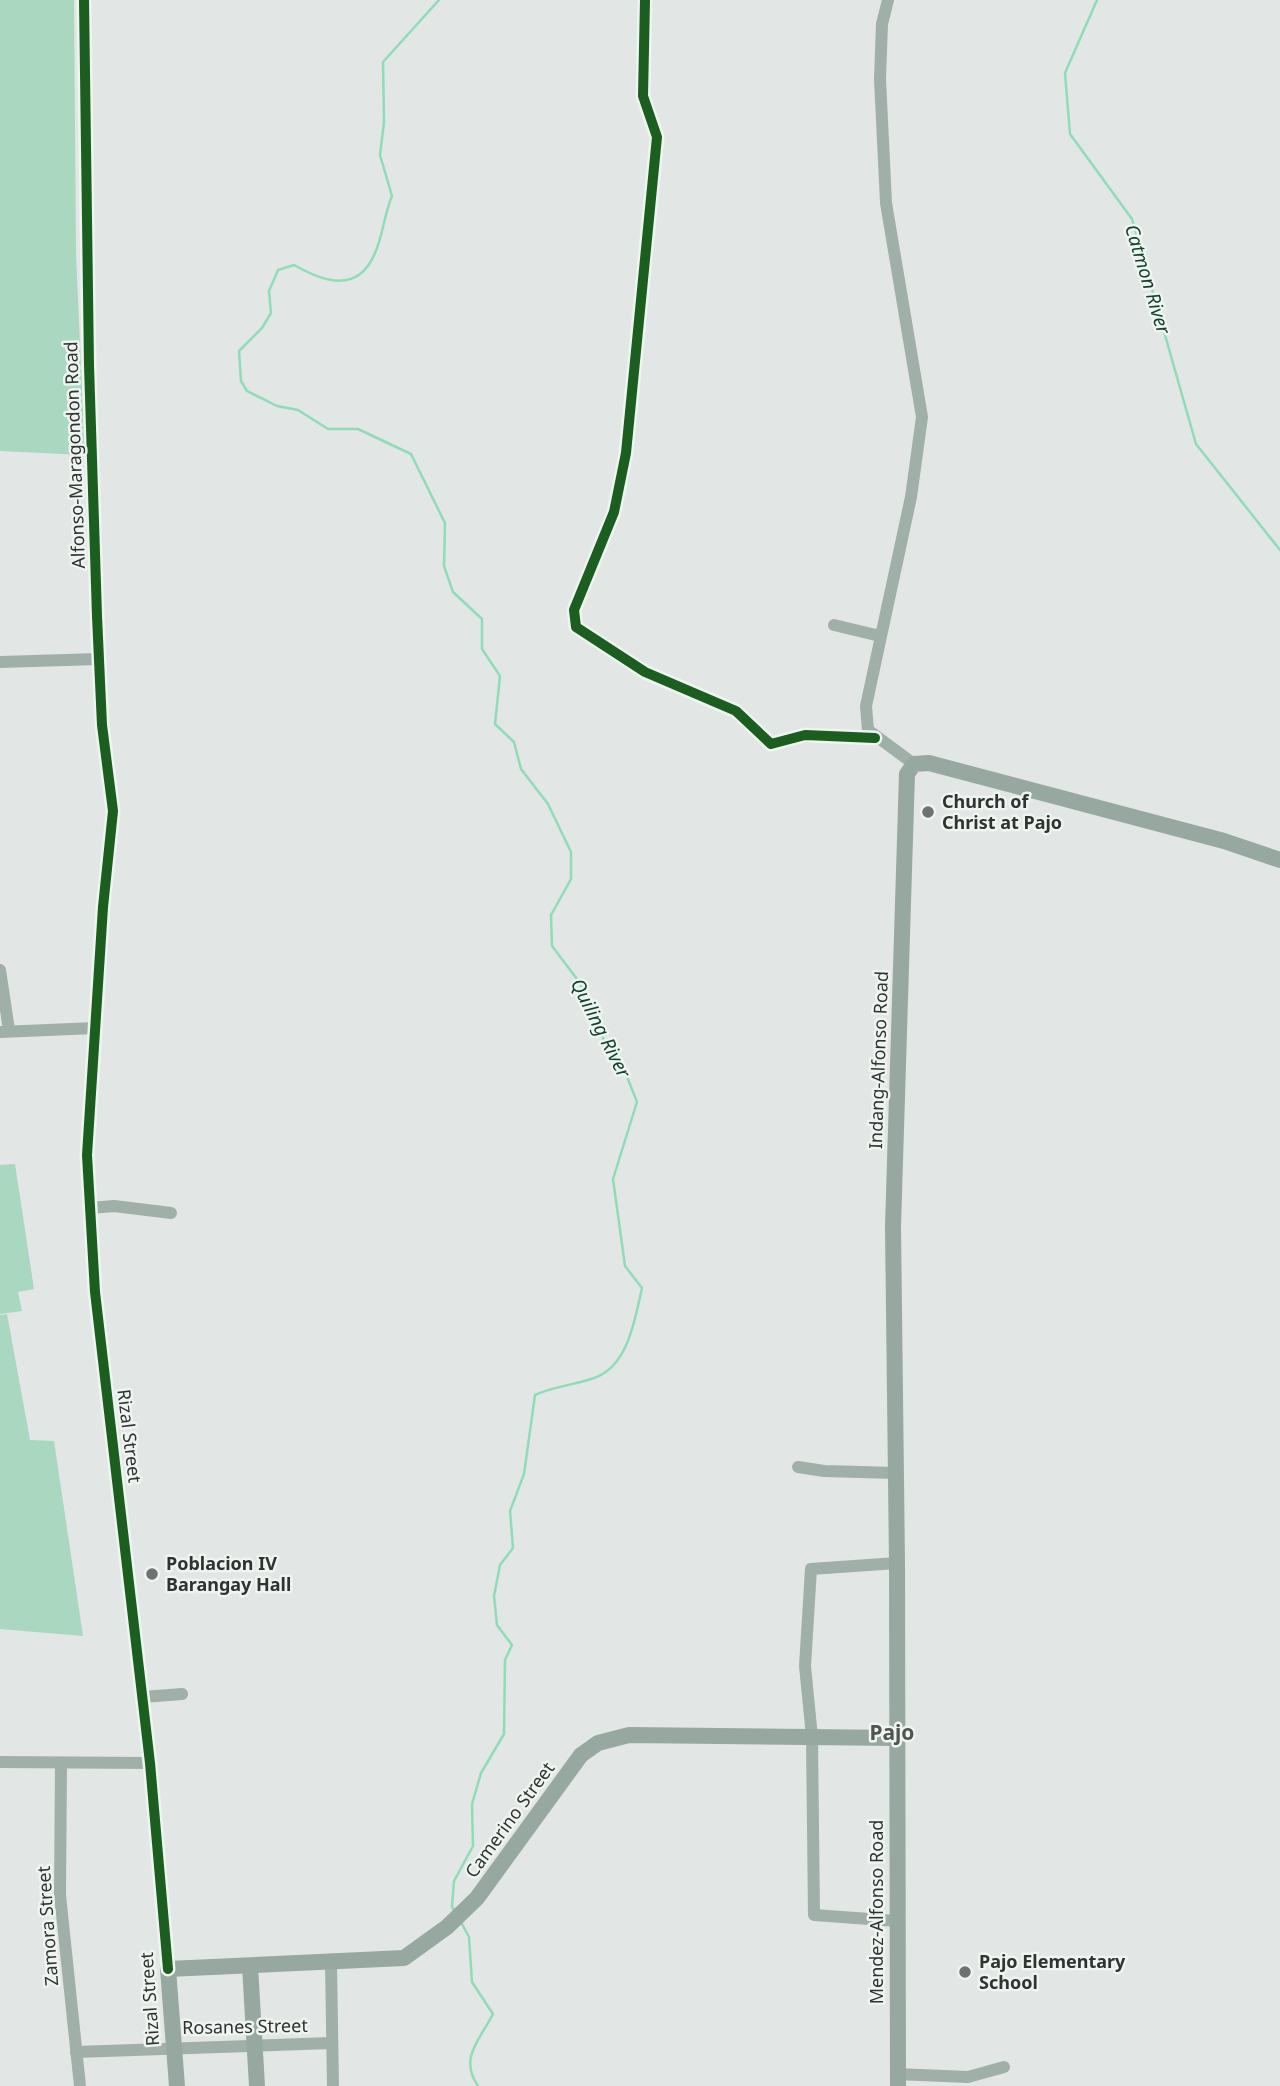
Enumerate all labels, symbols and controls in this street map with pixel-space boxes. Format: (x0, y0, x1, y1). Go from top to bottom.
water label: Catmon River (1119, 221, 1177, 338)
street label: Alfonso-Maragondon Road (58, 341, 90, 569)
place label: Church of Christ at Pajo (942, 789, 1062, 834)
marker: Church of Christ at Pajo (920, 804, 936, 820)
street label: Indang-Alfonso Road (863, 971, 893, 1149)
water label: Quiling River (565, 974, 638, 1083)
street label: Rizal Street (112, 1388, 148, 1484)
place label: Poblacion IV Barangay Hall (166, 1551, 291, 1596)
marker: Poblacion IV Barangay Hall (144, 1566, 160, 1582)
district label: Pajo (869, 1718, 915, 1746)
street label: Camerino Street (459, 1756, 560, 1882)
street label: Mendez-Alfonso Road (864, 1820, 888, 2004)
street label: Zamora Street (31, 1865, 63, 1987)
place label: Pajo Elementary School (979, 1949, 1126, 1994)
street label: Rizal Street (134, 1951, 164, 2047)
marker: Pajo Elementary School (957, 1964, 973, 1980)
street label: Rosanes Street (182, 2013, 309, 2039)

